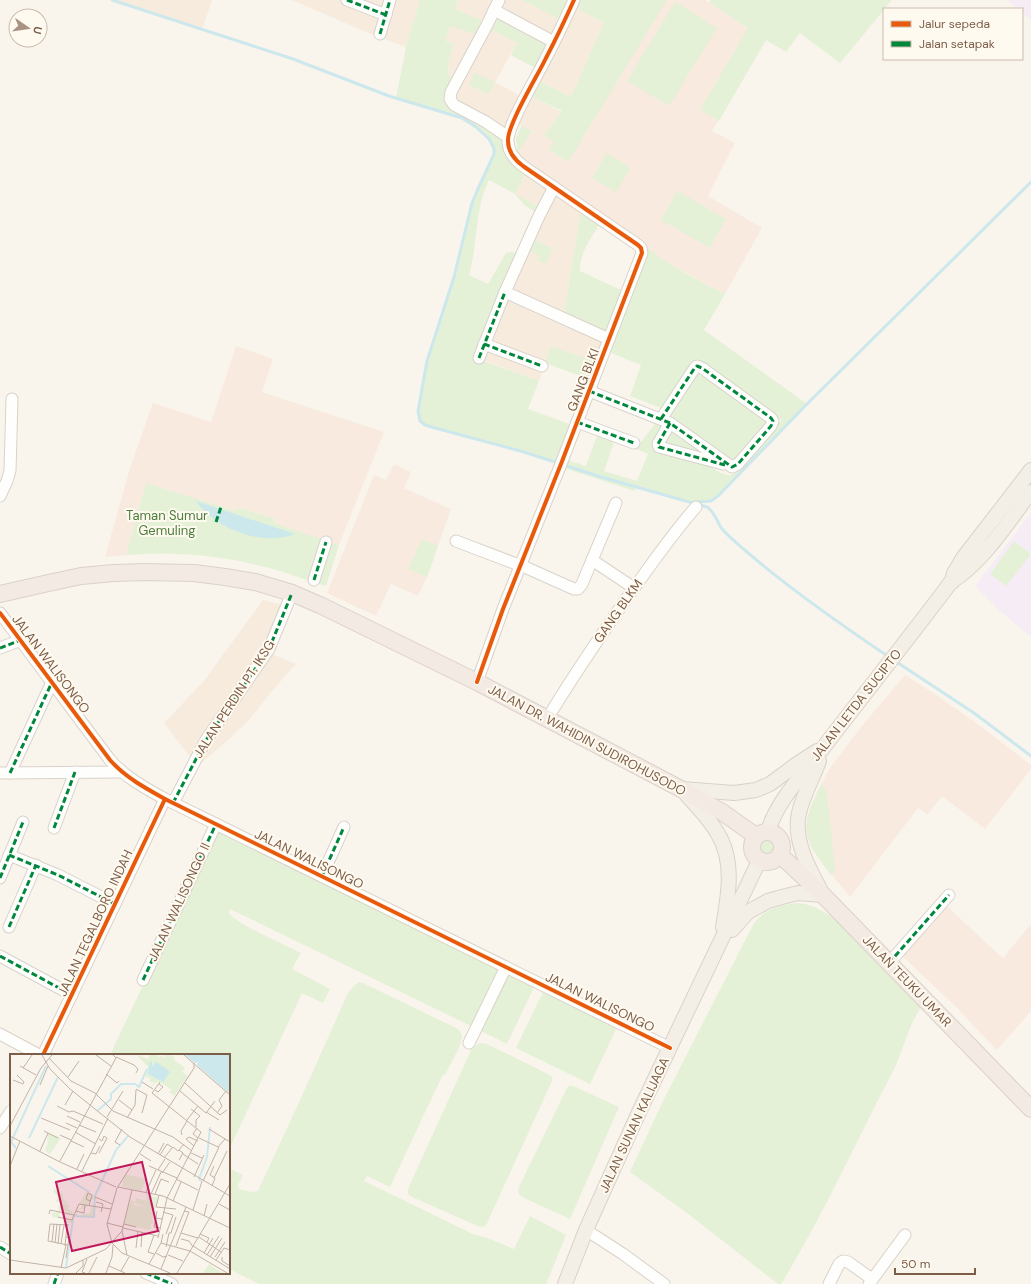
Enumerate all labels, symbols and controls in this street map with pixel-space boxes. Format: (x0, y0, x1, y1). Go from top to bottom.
north arrow (8, 8, 48, 48)
legend (883, 8, 1023, 60)
text: Jalur sepeda (919, 16, 990, 32)
text: U (30, 25, 45, 36)
text: Jalan setapak (919, 36, 995, 52)
street label: GANG BLKI (563, 346, 603, 414)
park label: Taman Sumur Gemuling (126, 507, 208, 539)
street label: GANG BLKM (590, 576, 646, 646)
street label: JALAN WALISONGO (8, 611, 94, 717)
street label: JALAN PERDIN PT. IKSG (189, 637, 279, 761)
street label: JALAN LETDA SUCIPTO (807, 646, 905, 764)
street label: JALAN DR. WAHIDIN SUDIROHUSODO (485, 680, 689, 800)
street label: JALAN WALISONGO (252, 825, 366, 893)
street label: JALAN WALISONGO II (144, 840, 214, 964)
street label: JALAN TEGALBORO INDAH (54, 847, 136, 999)
street label: JALAN TEUKU UMAR (859, 932, 955, 1031)
street label: JALAN WALISONGO (543, 968, 657, 1036)
inset map (10, 1054, 230, 1274)
street label: JALAN SUNAN KALIJAGA (595, 1054, 673, 1195)
scale bar (895, 1250, 975, 1276)
text: 50 m (901, 1256, 930, 1272)

